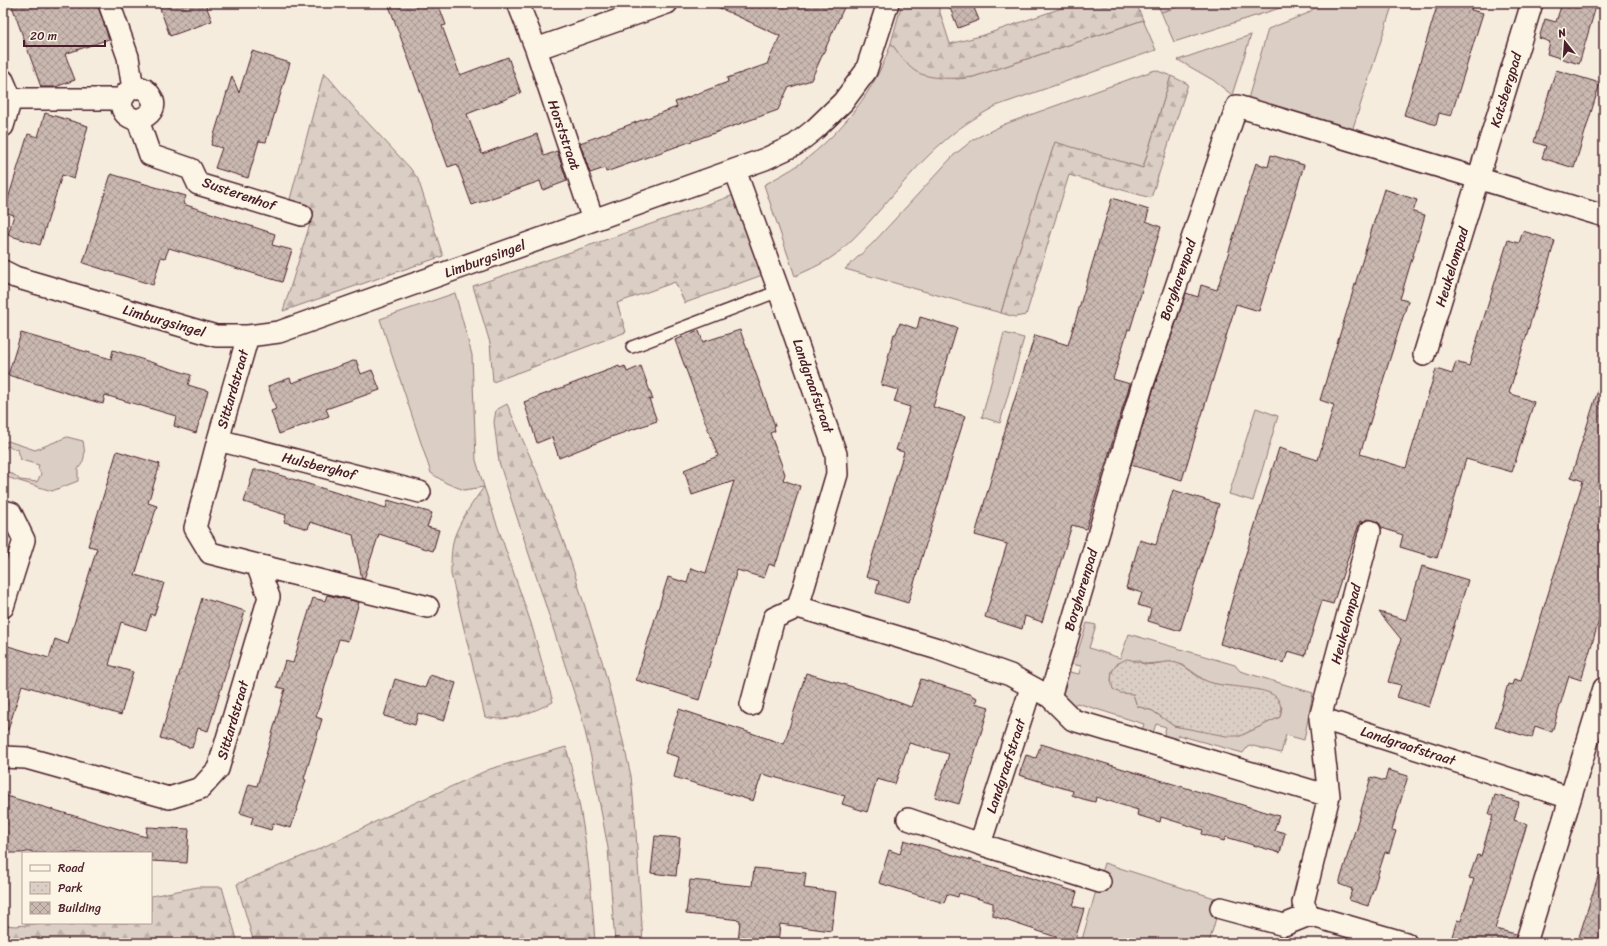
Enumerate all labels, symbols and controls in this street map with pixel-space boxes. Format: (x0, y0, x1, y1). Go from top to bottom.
scale bar (24, 22, 105, 48)
north arrow (1545, 22, 1585, 62)
text: N (1555, 23, 1569, 43)
text: 20 m (30, 25, 57, 47)
street label: Katsbergpad (1483, 48, 1530, 131)
street label: Horststraat (540, 96, 588, 174)
street label: Susterenhof (199, 170, 281, 219)
street label: Heukelompad (1428, 222, 1476, 310)
street label: Limburgsingel (441, 232, 530, 285)
street label: Borgharenpad (1152, 234, 1204, 324)
street label: Limburgsingel (120, 297, 209, 345)
street label: Landgraafstraat (785, 335, 841, 438)
street label: Sittardstraat (210, 345, 257, 432)
street label: Hulsberghof (279, 445, 361, 488)
street label: Borgharenpad (1057, 544, 1106, 634)
street label: Heukelompad (1323, 579, 1369, 667)
street label: Sittardstraat (210, 676, 257, 763)
street label: Landgraafstraat (979, 714, 1034, 817)
street label: Landgraafstraat (1357, 719, 1460, 774)
legend (22, 852, 152, 924)
text: Road (58, 857, 85, 879)
text: Park (58, 877, 83, 899)
text: Building (58, 897, 101, 919)

